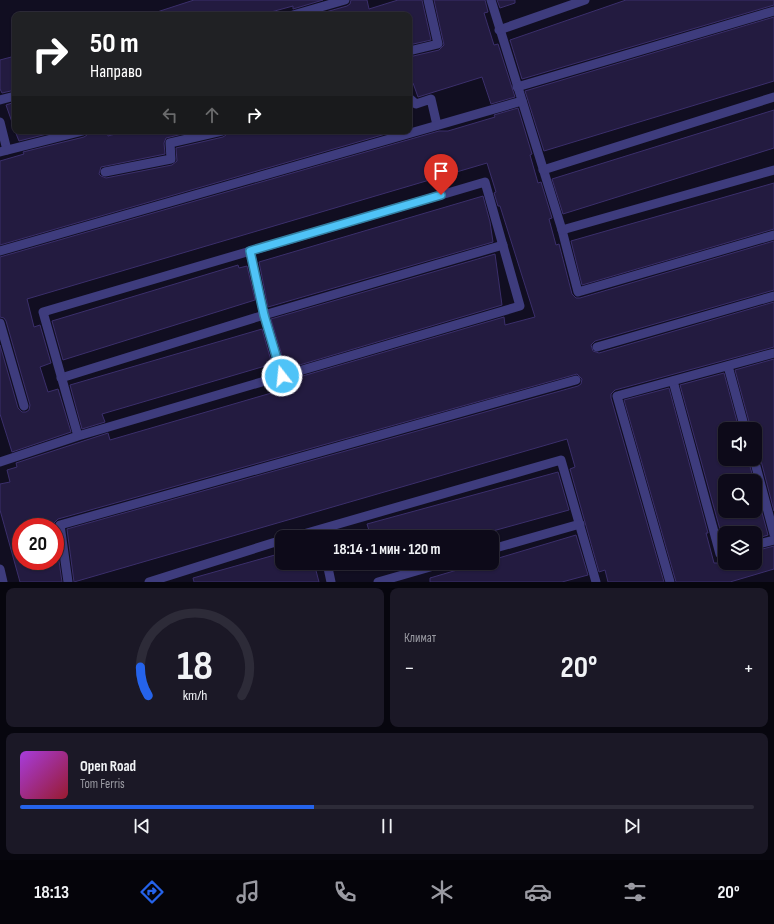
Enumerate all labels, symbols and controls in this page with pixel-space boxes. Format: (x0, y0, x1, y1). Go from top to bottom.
text: 50 m (90, 27, 139, 60)
icon: right (24, 28, 76, 80)
text: Направо (90, 61, 142, 82)
icon: left (159, 104, 181, 126)
icon: ahead (201, 104, 223, 126)
icon: right (243, 104, 265, 126)
pin (424, 154, 458, 195)
icon: arrive (430, 160, 452, 182)
position arrow (261, 355, 303, 397)
map controls (718, 422, 762, 570)
button: sound (718, 422, 762, 466)
button: search (718, 474, 762, 518)
speed limit sign: 20 (12, 518, 64, 570)
button: layers (718, 526, 762, 570)
text: 18:14 · 1 мин · 120 m (334, 540, 440, 559)
text: Климат (404, 630, 436, 646)
text: 18 (177, 641, 213, 690)
text: 20° (561, 650, 597, 686)
text: − (404, 655, 415, 682)
text: + (743, 655, 754, 682)
text: km/h (183, 686, 207, 703)
text: Open Road (80, 757, 136, 776)
text: Tom Ferris (80, 776, 125, 792)
icon: previous (131, 815, 153, 837)
icon: pause (376, 815, 398, 837)
icon: next (621, 815, 643, 837)
icon: directions (138, 878, 166, 906)
icon: music (234, 878, 262, 906)
icon: phone (331, 878, 359, 906)
icon: climate (428, 878, 456, 906)
icon: car (524, 878, 552, 906)
icon: filters (621, 878, 649, 906)
text: 18:13 (34, 882, 69, 903)
text: 20° (717, 882, 740, 903)

